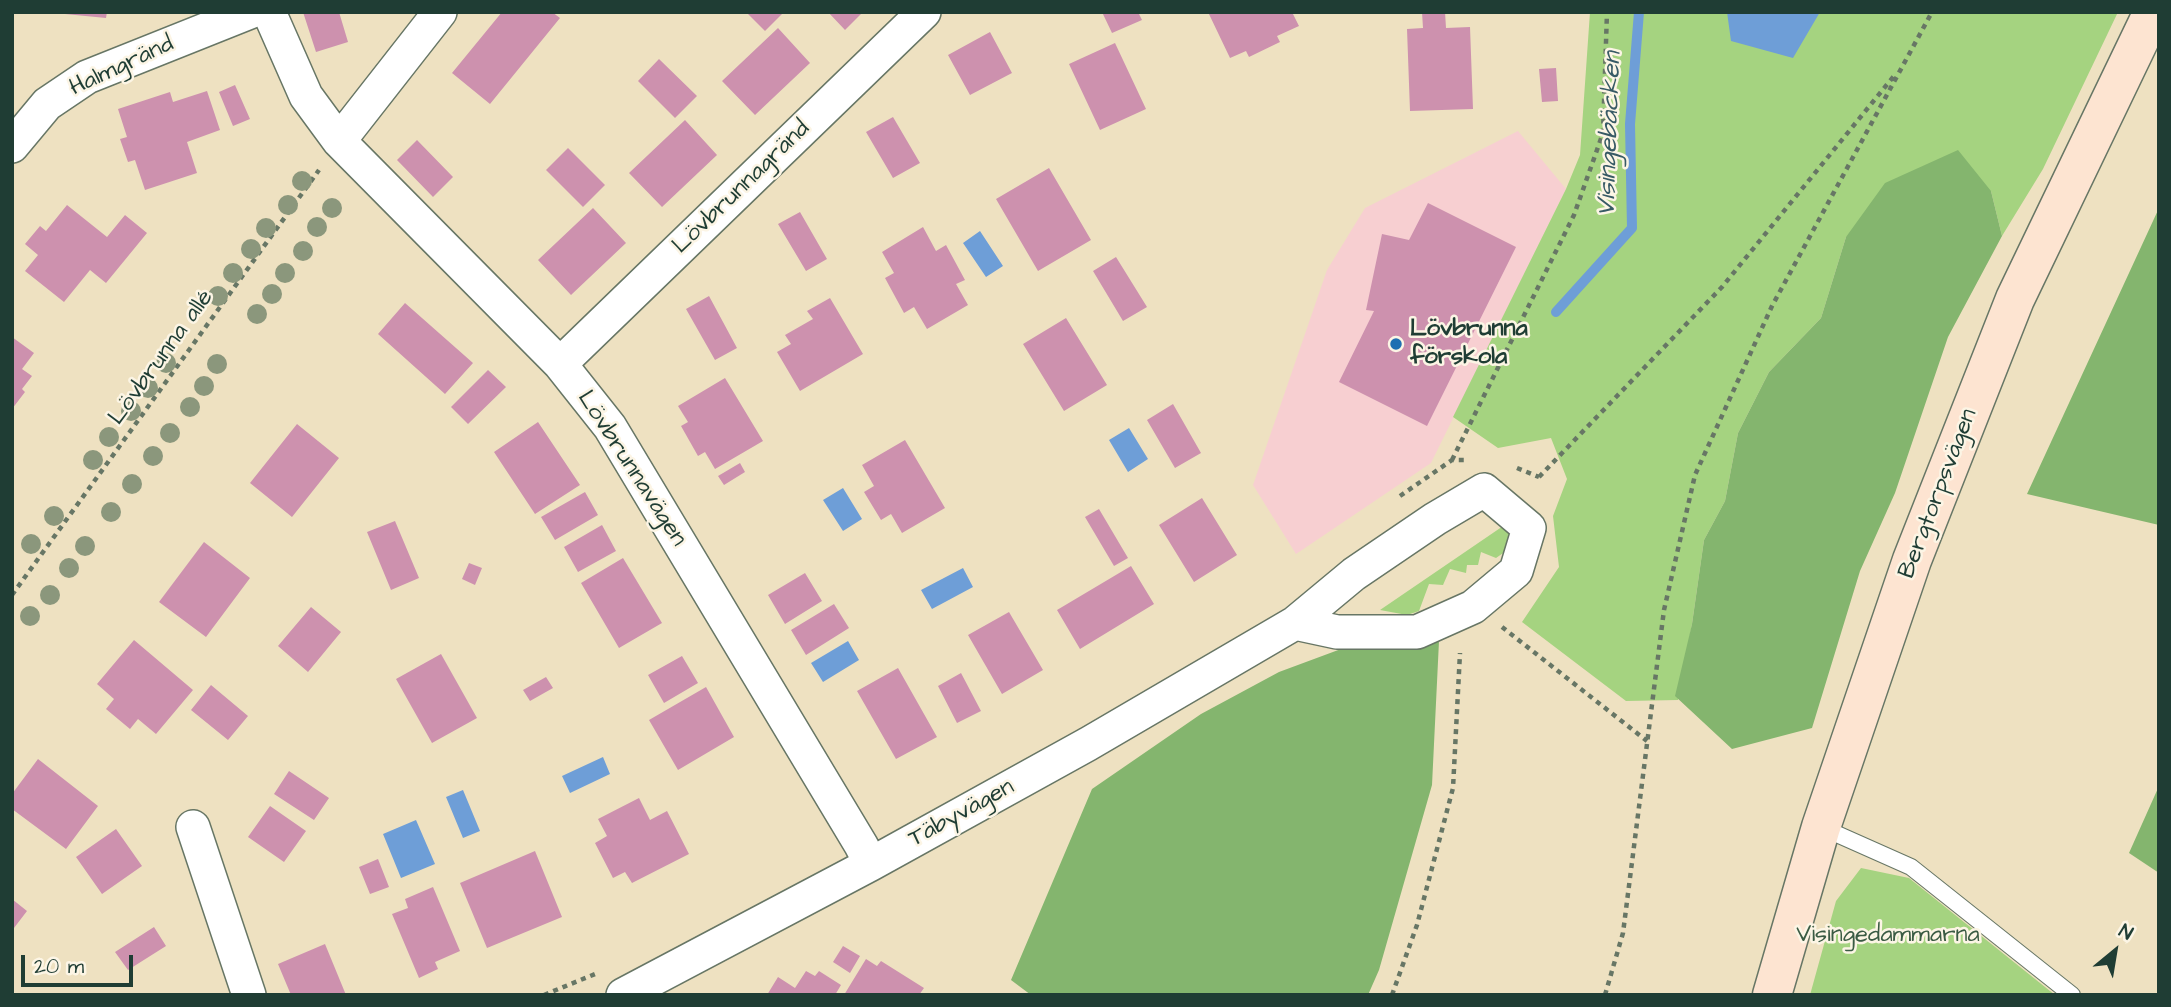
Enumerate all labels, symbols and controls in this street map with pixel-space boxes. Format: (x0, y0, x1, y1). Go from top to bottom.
street label: Halmgränd (65, 30, 179, 104)
water label: Visingebäcken (1593, 51, 1629, 217)
street label: Lövbrunnagränd (667, 115, 817, 261)
street label: Lövbrunna allé (103, 285, 221, 431)
place label: Lövbrunna förskola (1410, 316, 1528, 372)
marker: Lövbrunna förskola (1388, 336, 1404, 352)
street label: Lövbrunnavägen (570, 386, 692, 552)
street label: Bergtorpsvägen (1893, 405, 1985, 583)
street label: Täbyvägen (904, 773, 1020, 855)
north arrow (2080, 916, 2150, 986)
text: N (2114, 918, 2138, 947)
park label: Visingedammarna (1796, 922, 1980, 950)
scale bar (24, 940, 136, 984)
text: 20 m (34, 952, 84, 981)

